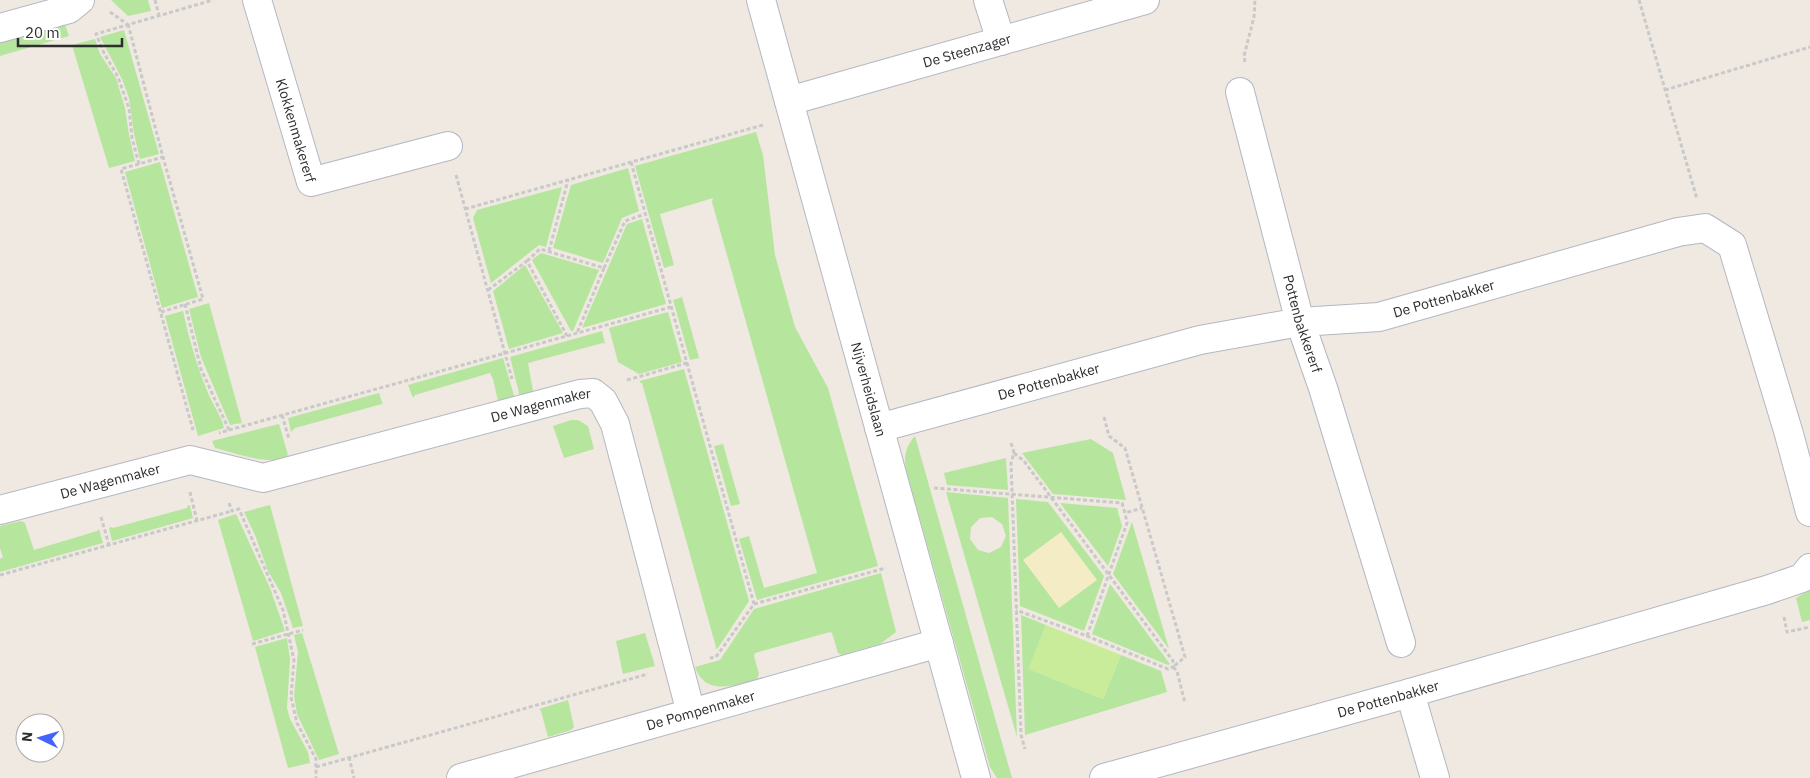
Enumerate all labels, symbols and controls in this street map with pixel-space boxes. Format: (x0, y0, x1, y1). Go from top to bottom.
scale bar (18, 15, 121, 47)
text: 20 m (25, 23, 60, 42)
street label: De Steenzager (921, 29, 1013, 72)
street label: Klokkenmakererf (272, 76, 320, 185)
street label: Pottenbakkererf (1279, 273, 1326, 376)
street label: De Pottenbakker (1391, 276, 1497, 322)
street label: Nijverheidslaan (847, 340, 890, 439)
street label: De Pottenbakker (996, 359, 1102, 404)
street label: De Wagenmaker (489, 384, 592, 426)
street label: De Wagenmaker (58, 459, 162, 503)
street label: De Pottenbakker (1335, 676, 1441, 722)
street label: De Pompenmaker (644, 686, 757, 734)
north arrow (15, 713, 65, 763)
text: N (18, 731, 36, 743)

